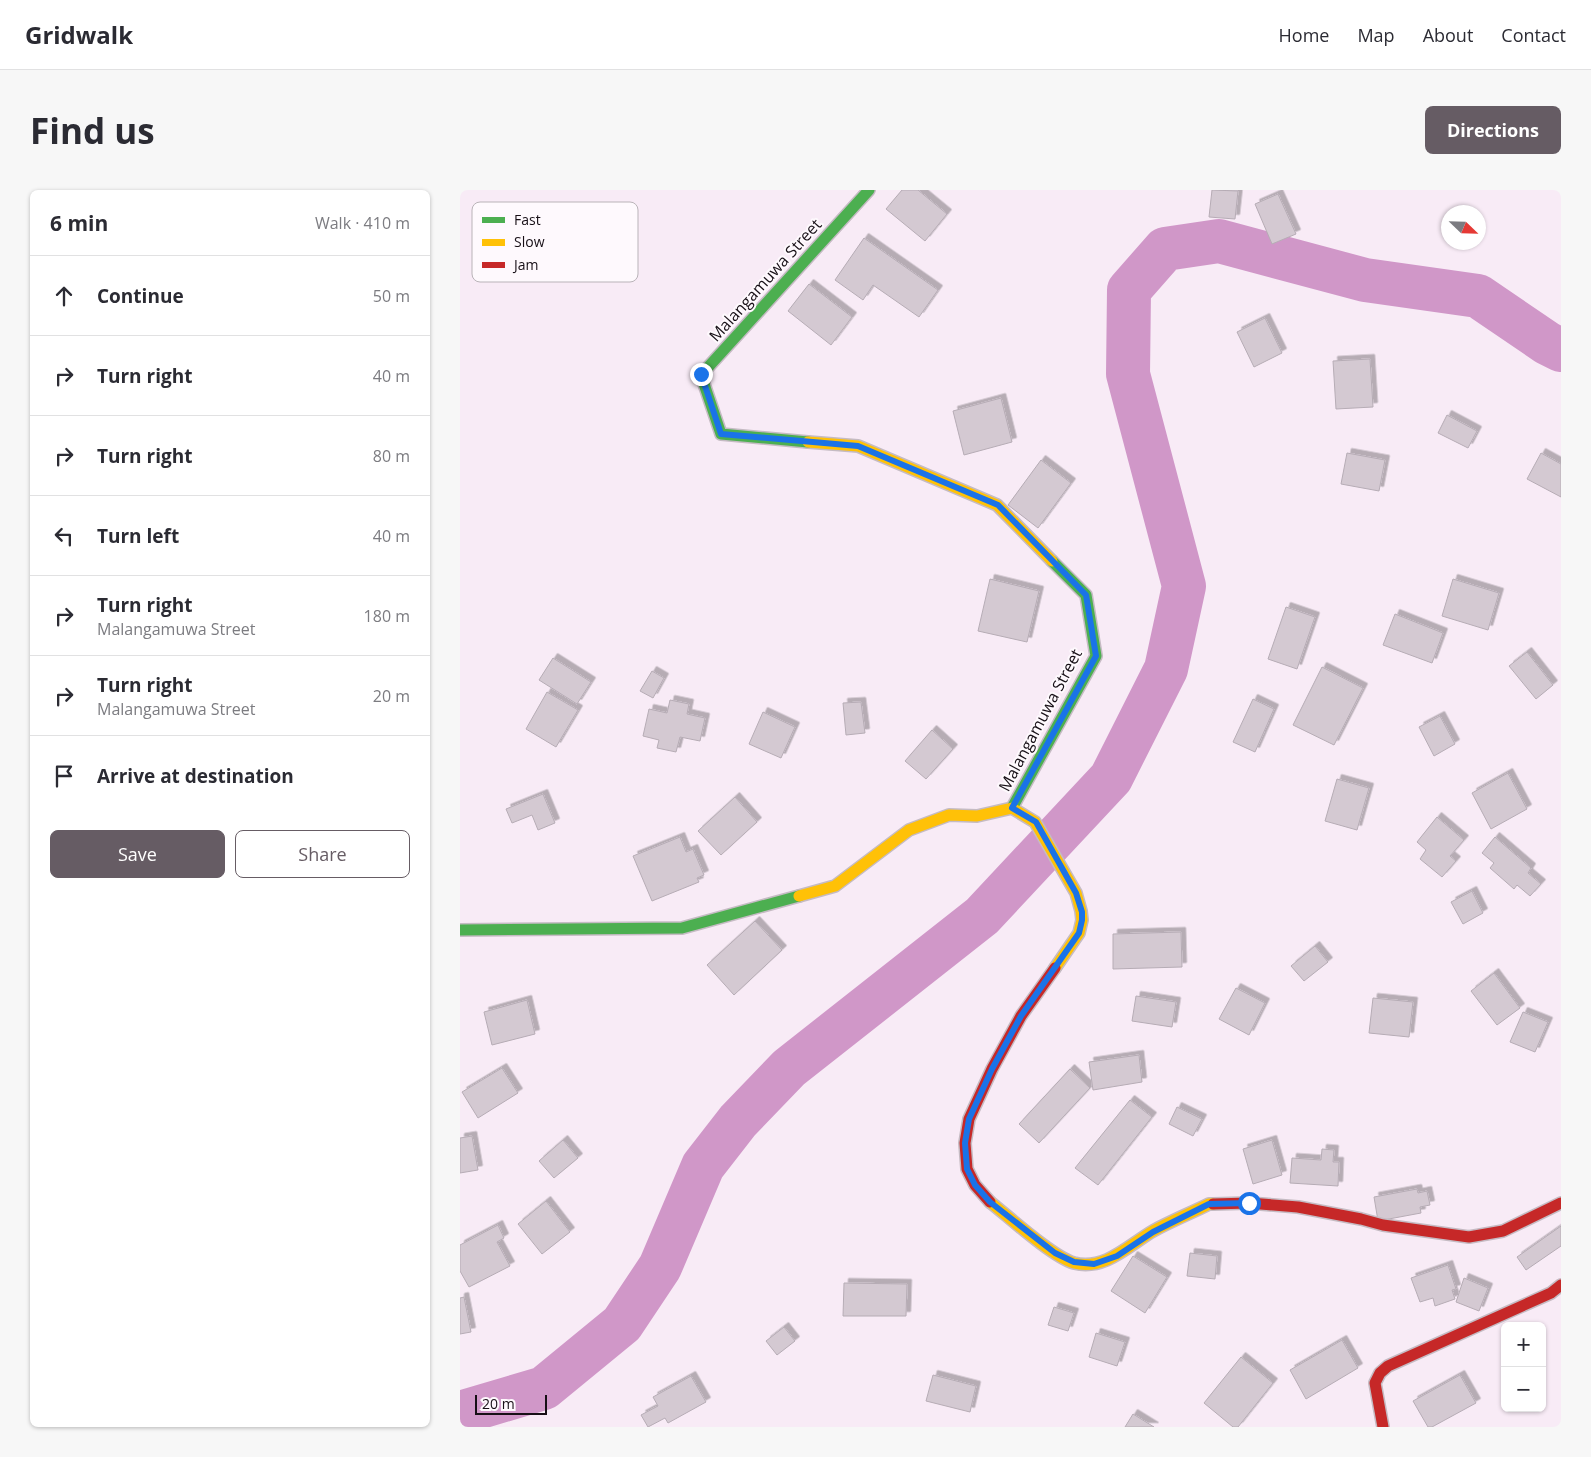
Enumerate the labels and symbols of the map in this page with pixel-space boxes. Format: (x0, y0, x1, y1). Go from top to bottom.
legend (472, 202, 638, 282)
north arrow (1441, 205, 1486, 250)
text: Fast (514, 210, 541, 229)
street label: Malangamuwa Street (704, 214, 826, 346)
text: Slow (514, 232, 545, 251)
text: Jam (512, 255, 539, 274)
route end (690, 363, 713, 386)
street label: Malangamuwa Street (993, 645, 1087, 795)
route start (1238, 1192, 1261, 1215)
scale bar (475, 1392, 548, 1415)

